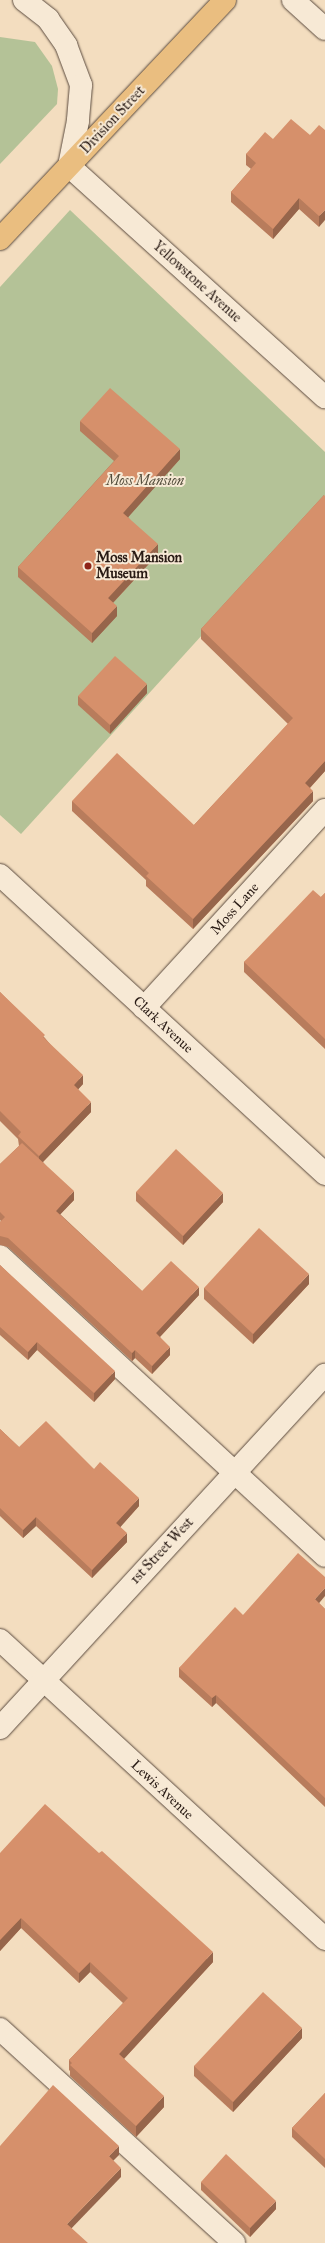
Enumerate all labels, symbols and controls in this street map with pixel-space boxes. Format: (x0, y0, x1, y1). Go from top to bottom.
street label: Division Street (77, 83, 149, 157)
street label: Yellowstone Avenue (149, 238, 245, 326)
park label: Moss Mansion (106, 473, 184, 489)
place label: Moss Mansion Museum (96, 550, 182, 582)
marker: Moss Mansion Museum (83, 561, 93, 571)
street label: Moss Lane (207, 879, 263, 939)
street label: Clark Avenue (130, 993, 196, 1057)
street label: 1st Street West (127, 1514, 197, 1588)
street label: Lewis Avenue (127, 1757, 197, 1823)

